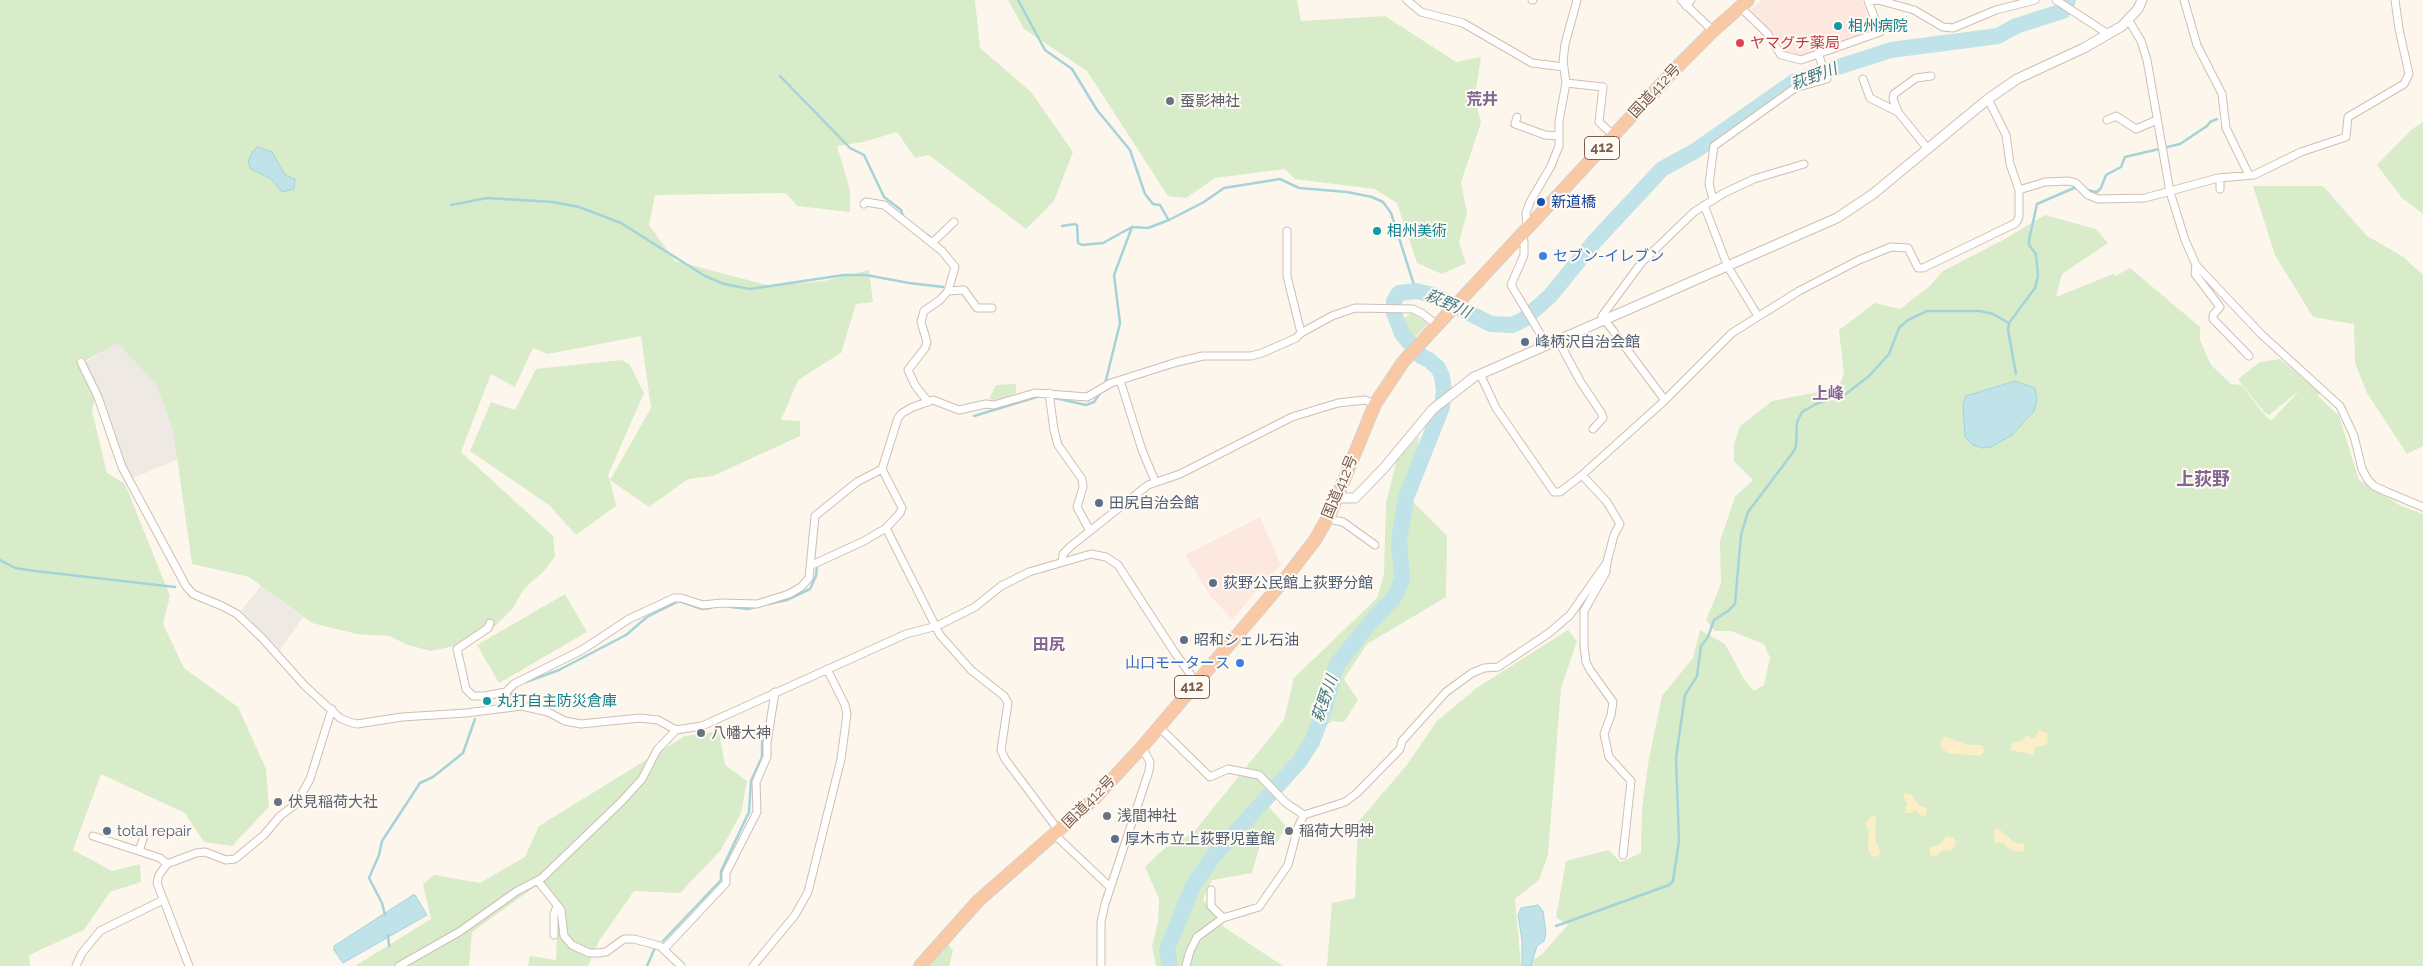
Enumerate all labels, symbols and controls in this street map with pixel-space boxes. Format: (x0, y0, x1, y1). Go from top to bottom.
place label: 相州病院 (1848, 17, 1908, 35)
marker: 相州病院 (1832, 20, 1844, 32)
place label: ヤマグチ薬局 (1750, 34, 1840, 52)
marker: ヤマグチ薬局 (1734, 37, 1746, 49)
water label: 萩野川 (1788, 59, 1840, 95)
street label: 国道412号 (1625, 60, 1685, 122)
district label: 荒井 (1466, 90, 1498, 110)
place label: 蚕影神社 (1180, 92, 1240, 110)
marker: 蚕影神社 (1164, 95, 1176, 107)
road number: 412 (1584, 136, 1620, 160)
place label: 新道橋 (1551, 193, 1596, 211)
marker: 新道橋 (1535, 196, 1547, 208)
place label: 相州美術 (1387, 222, 1447, 240)
marker: 相州美術 (1371, 225, 1383, 237)
place label: セブン-イレブン (1553, 247, 1664, 265)
marker: セブン-イレブン (1537, 250, 1549, 262)
water label: 萩野川 (1422, 285, 1474, 323)
place label: 峰柄沢自治会館 (1535, 333, 1640, 351)
marker: 峰柄沢自治会館 (1519, 336, 1531, 348)
district label: 上峰 (1812, 384, 1844, 404)
street label: 国道412号 (1319, 452, 1361, 522)
district label: 上荻野 (2176, 469, 2230, 491)
place label: 田尻自治会館 (1109, 494, 1199, 512)
marker: 田尻自治会館 (1093, 497, 1105, 509)
place label: 荻野公民館上荻野分館 (1223, 574, 1373, 592)
marker: 荻野公民館上荻野分館 (1207, 577, 1219, 589)
place label: 昭和シェル石油 (1194, 631, 1299, 649)
marker: 昭和シェル石油 (1178, 634, 1190, 646)
district label: 田尻 (1033, 635, 1065, 655)
place label: 山口モータース (1125, 654, 1230, 672)
marker: 山口モータース (1234, 657, 1246, 669)
water label: 萩野川 (1308, 673, 1342, 725)
road number: 412 (1174, 676, 1210, 699)
place label: 丸打自主防災倉庫 (497, 692, 617, 710)
marker: 丸打自主防災倉庫 (481, 695, 493, 707)
place label: 八幡大神 (711, 724, 771, 742)
marker: 八幡大神 (695, 727, 707, 739)
street label: 国道412号 (1059, 772, 1119, 832)
place label: 伏見稲荷大社 (288, 793, 378, 811)
marker: 伏見稲荷大社 (272, 796, 284, 808)
place label: 浅間神社 (1117, 807, 1177, 825)
marker: 浅間神社 (1101, 810, 1113, 822)
place label: total repair (117, 822, 192, 840)
place label: 稲荷大明神 (1299, 822, 1374, 840)
marker: total repair (101, 825, 113, 837)
marker: 稲荷大明神 (1283, 825, 1295, 837)
place label: 厚木市立上荻野児童館 (1125, 830, 1275, 848)
marker: 厚木市立上荻野児童館 (1109, 833, 1121, 845)

